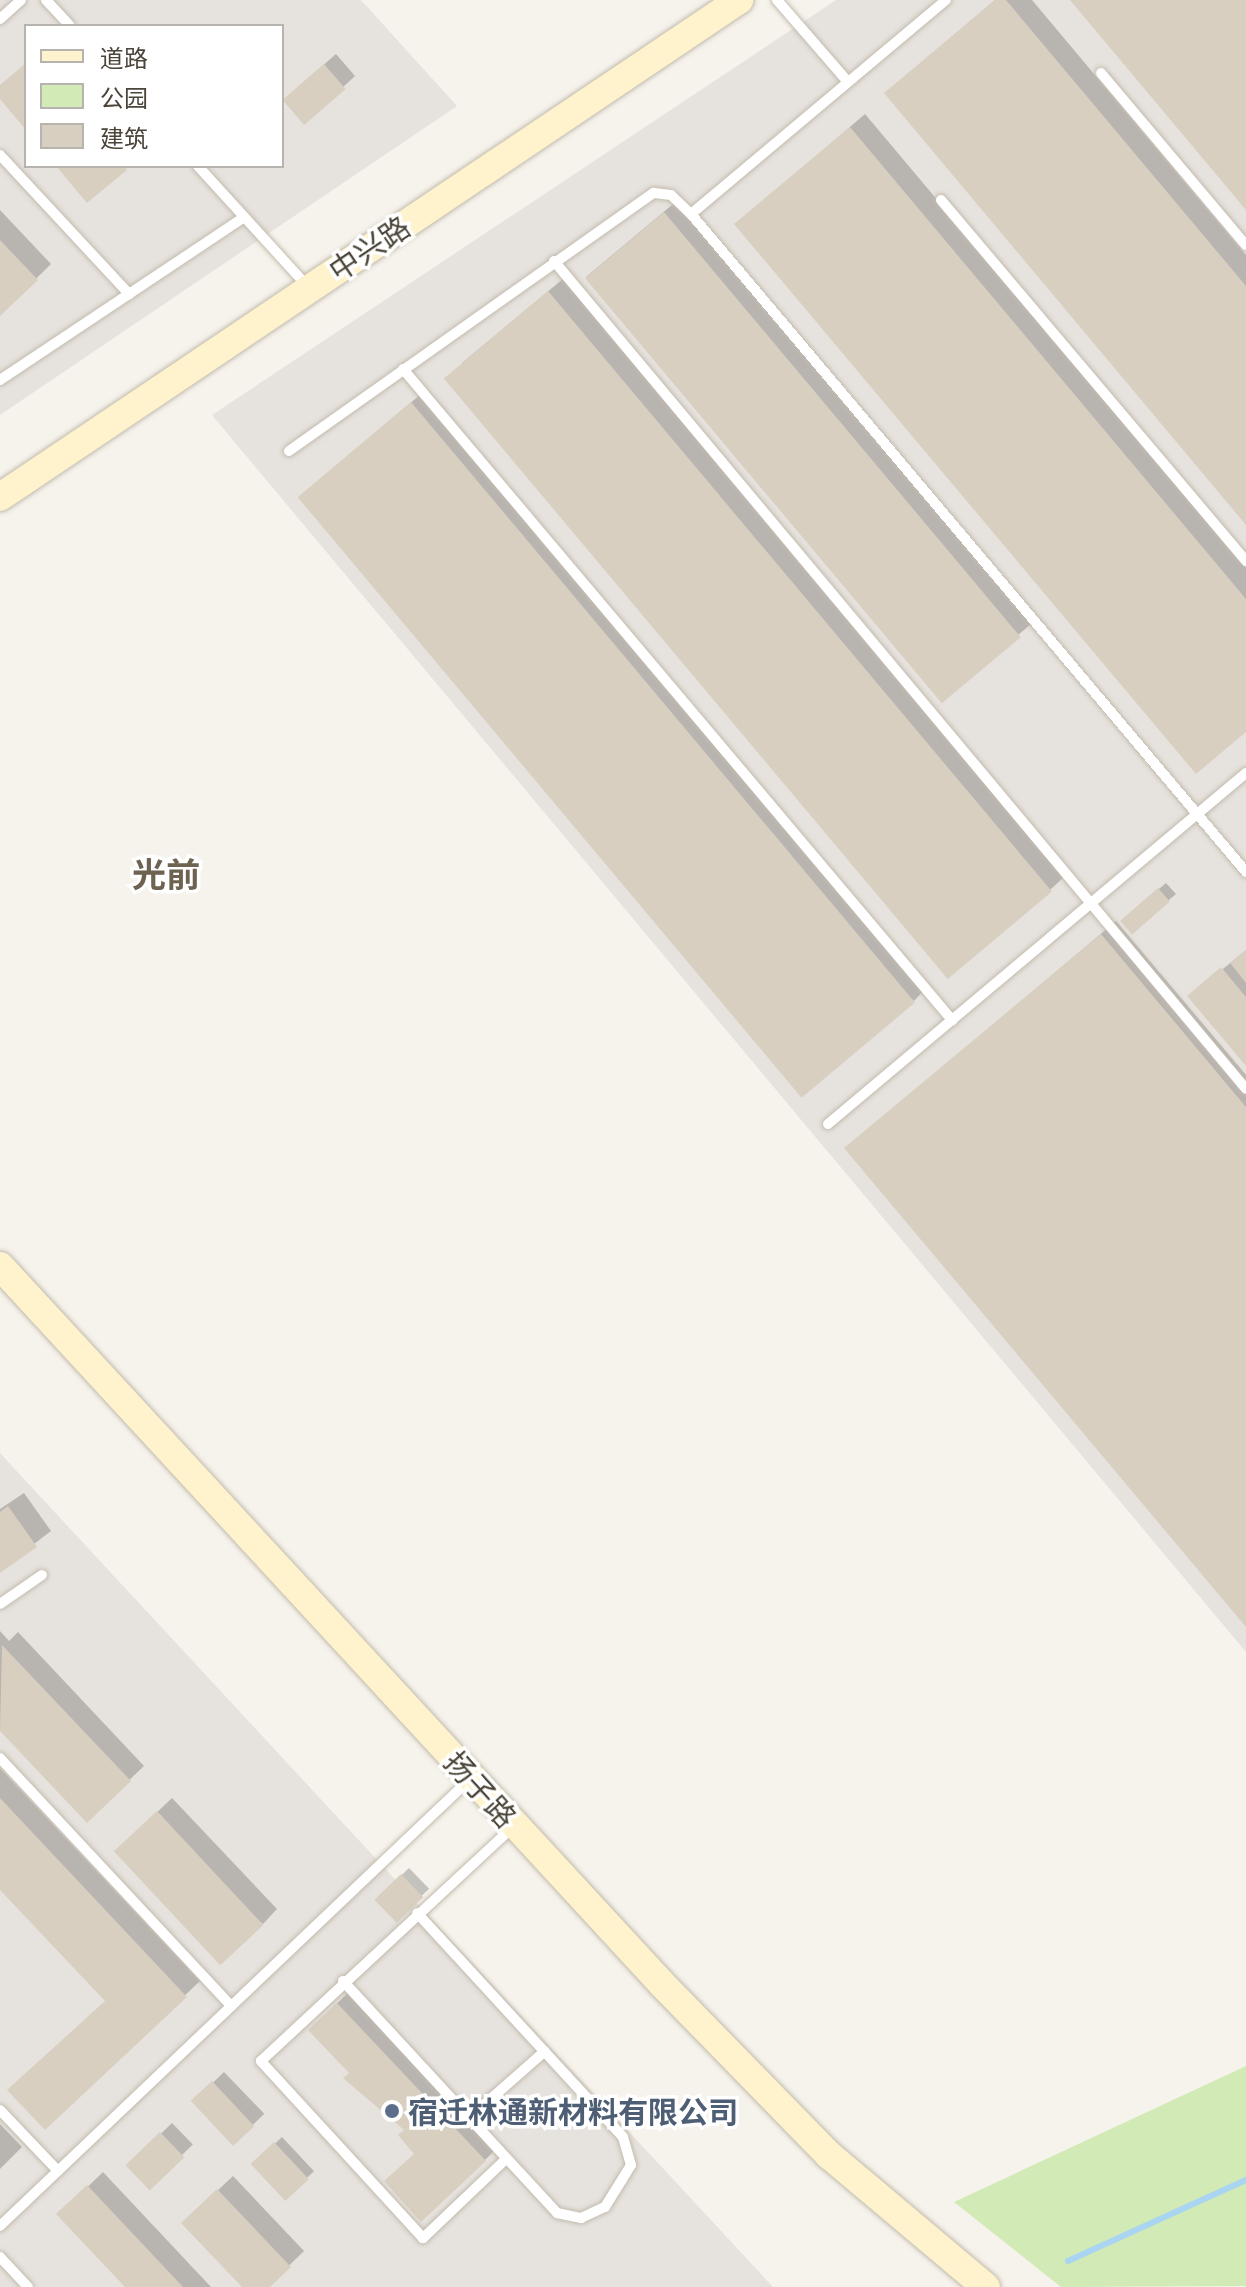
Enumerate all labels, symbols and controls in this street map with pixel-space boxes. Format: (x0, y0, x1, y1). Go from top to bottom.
legend (24, 24, 284, 168)
text: 道路 (100, 43, 148, 72)
text: 公园 (100, 83, 148, 112)
text: 建筑 (100, 123, 148, 152)
street label: 中兴路 (322, 208, 416, 288)
district label: 光前 (132, 854, 200, 894)
street label: 扬子路 (438, 1744, 524, 1834)
place label: 宿迁林通新材料有限公司 (408, 2093, 738, 2129)
marker: 宿迁林通新材料有限公司 (383, 2102, 401, 2120)

